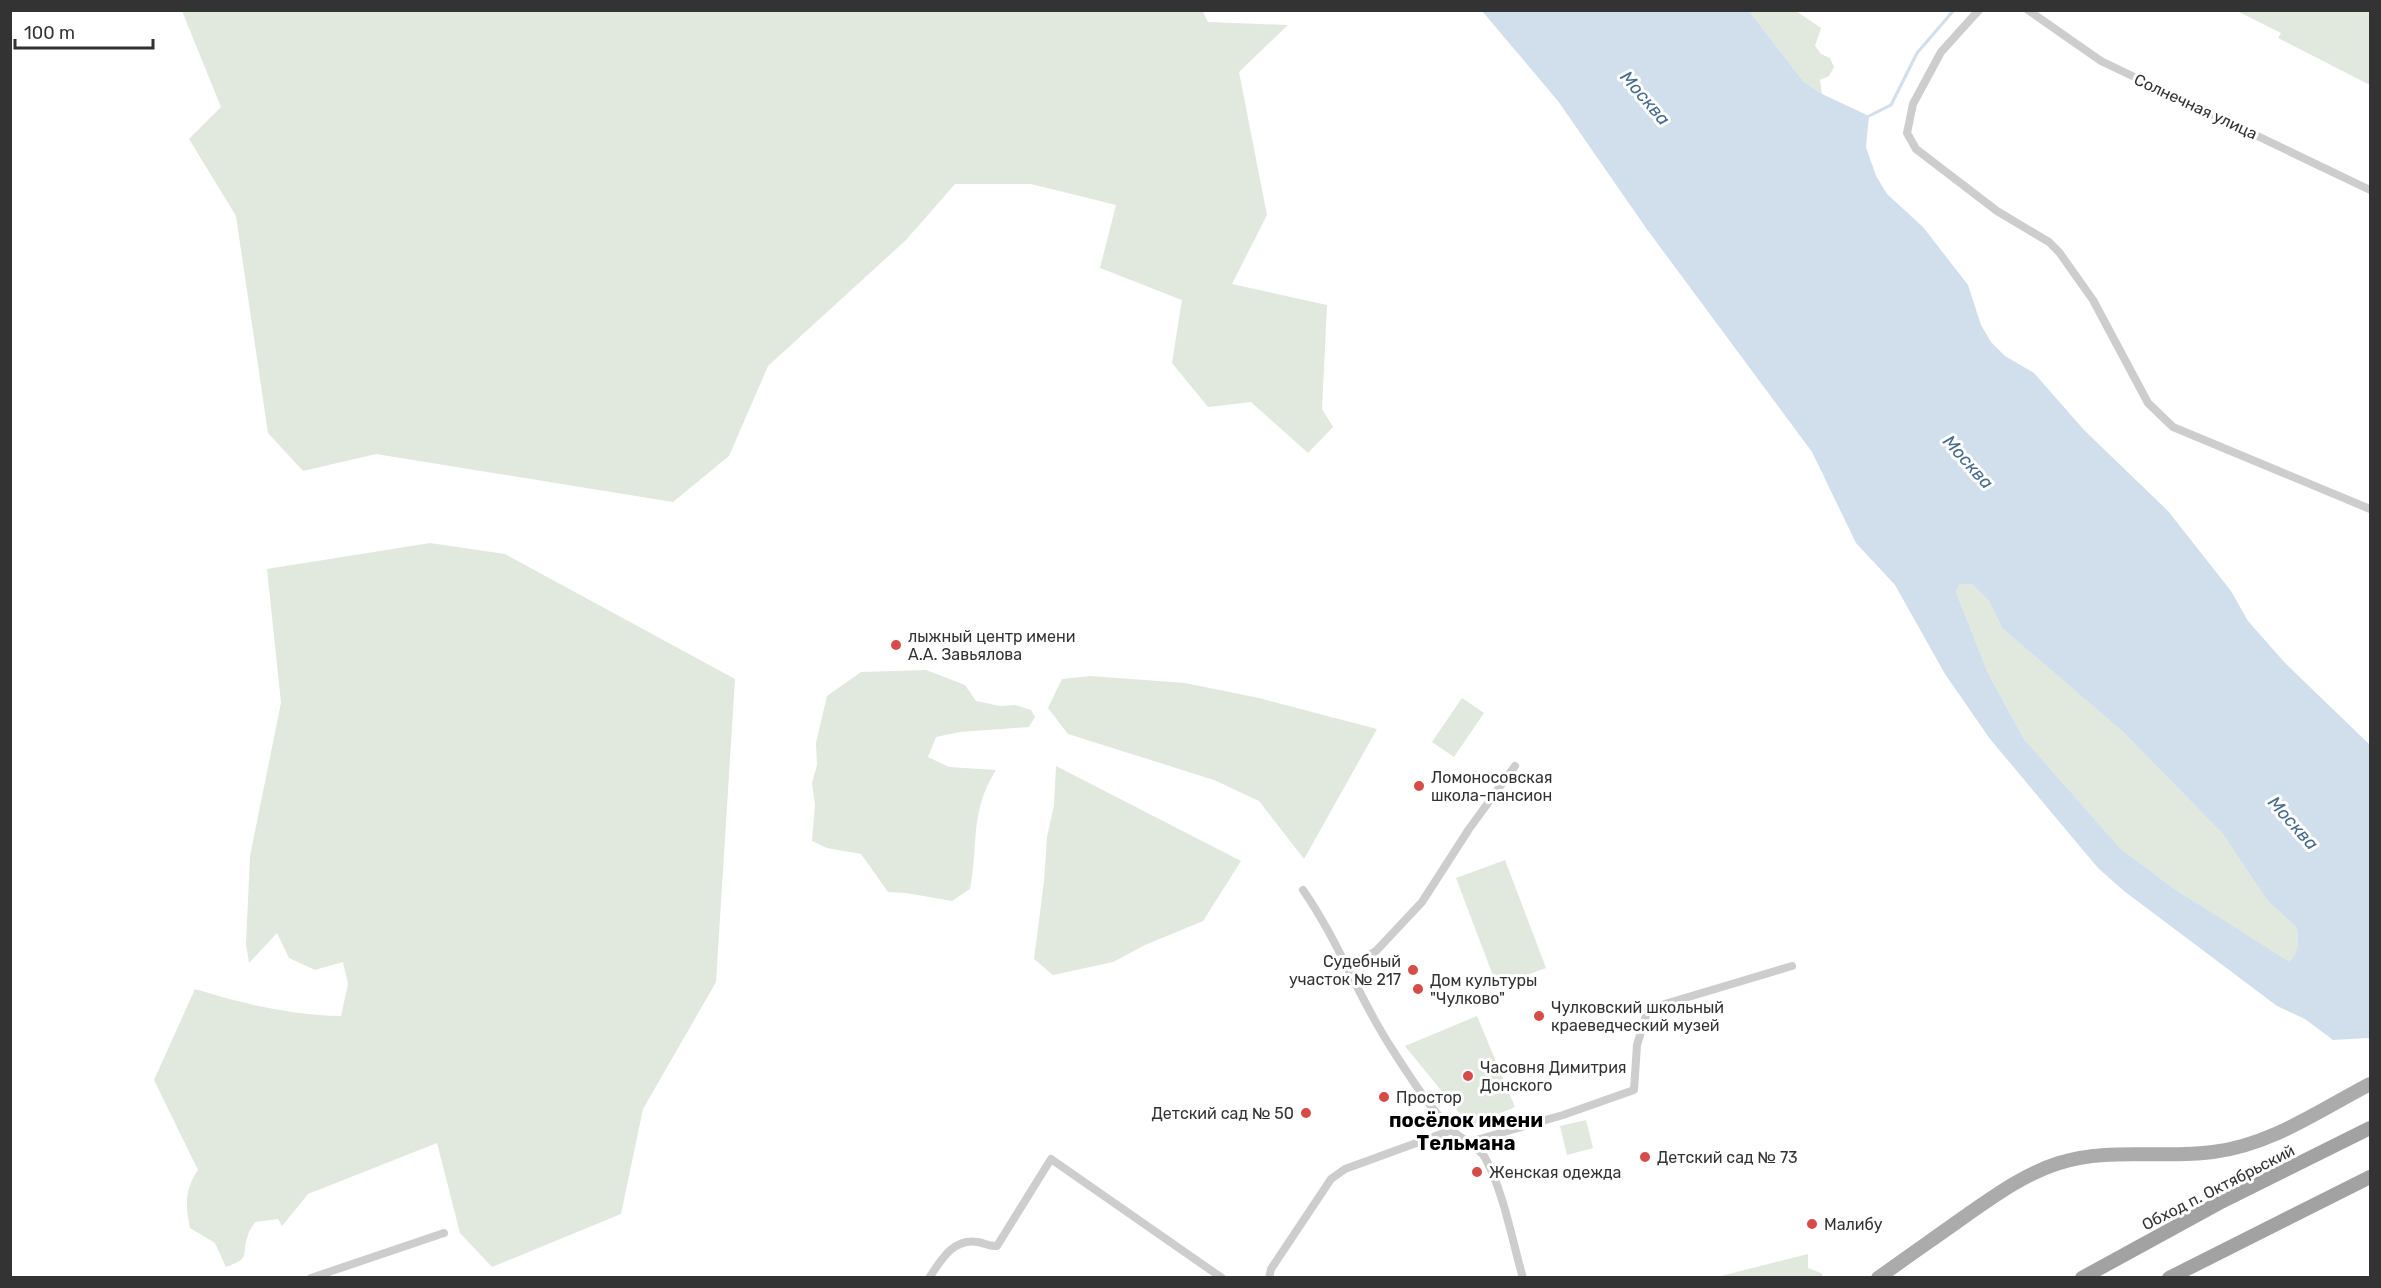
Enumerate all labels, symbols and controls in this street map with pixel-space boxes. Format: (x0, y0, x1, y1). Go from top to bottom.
scale bar (15, 12, 153, 50)
text: 100 m (24, 22, 75, 44)
water label: Москва (1615, 66, 1675, 130)
street label: Солнечная улица (2131, 70, 2260, 143)
water label: Москва (1938, 431, 1998, 494)
place label: лыжный центр имени А.А. Завьялова (908, 627, 1075, 664)
marker: лыжный центр имени А.А. Завьялова (889, 638, 903, 652)
place label: Ломоносовская школа-пансион (1431, 768, 1552, 805)
marker: Ломоносовская школа-пансион (1412, 779, 1426, 793)
water label: Москва (2263, 792, 2323, 855)
place label: Судебный участок № 217 (1289, 952, 1401, 989)
marker: Судебный участок № 217 (1406, 963, 1420, 977)
place label: Дом культуры "Чулково" (1430, 971, 1537, 1008)
marker: Дом культуры "Чулково" (1411, 982, 1425, 996)
place label: Чулковский школьный краеведческий музей (1551, 998, 1724, 1035)
marker: Чулковский школьный краеведческий музей (1532, 1009, 1546, 1023)
place label: Часовня Димитрия Донского (1480, 1058, 1627, 1095)
marker: Часовня Димитрия Донского (1461, 1069, 1475, 1083)
place label: Простор (1396, 1088, 1462, 1107)
marker: Простор (1377, 1090, 1391, 1104)
place label: Детский сад № 50 (1151, 1104, 1294, 1123)
marker: Детский сад № 50 (1299, 1106, 1313, 1120)
district label: посёлок имени Тельмана (1389, 1108, 1543, 1155)
street label: Обход п. Октябрьский (2139, 1141, 2298, 1234)
place label: Детский сад № 73 (1657, 1148, 1798, 1167)
marker: Детский сад № 73 (1638, 1150, 1652, 1164)
place label: Женская одежда (1489, 1163, 1621, 1182)
marker: Женская одежда (1470, 1165, 1484, 1179)
place label: Малибу (1824, 1215, 1883, 1234)
marker: Малибу (1805, 1217, 1819, 1231)

